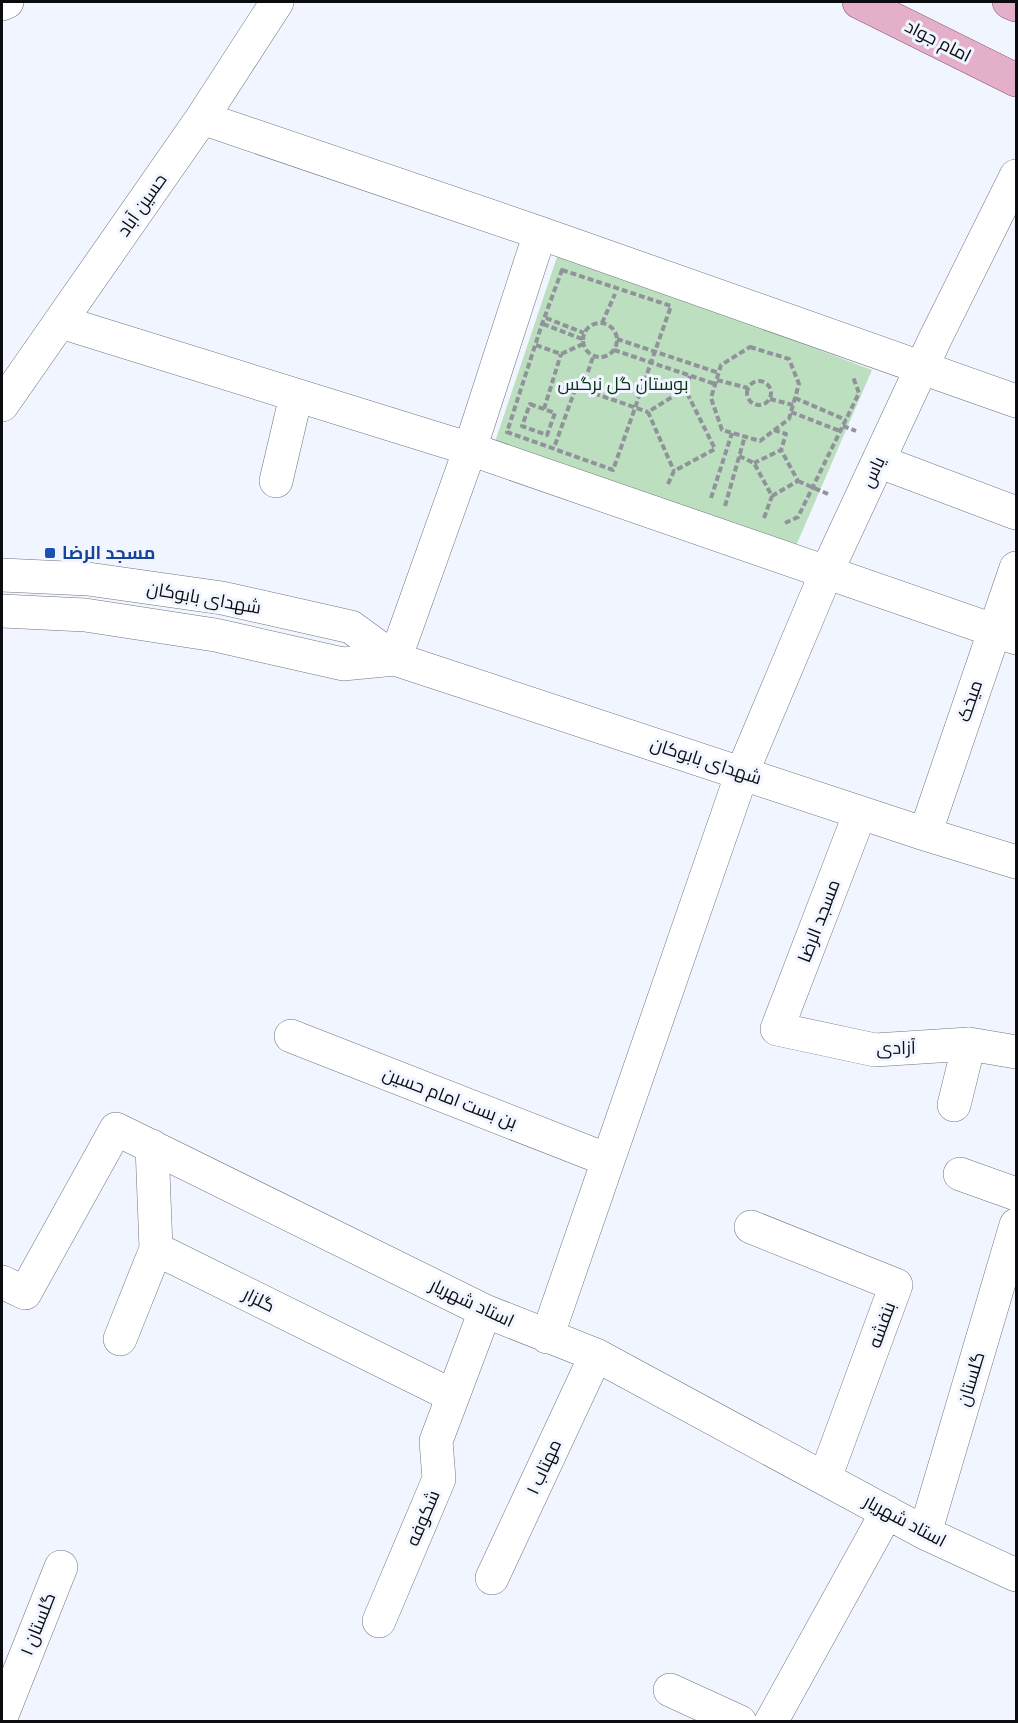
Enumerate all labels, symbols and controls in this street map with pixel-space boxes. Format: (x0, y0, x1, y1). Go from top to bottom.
street label: امام جواد (901, 15, 975, 68)
street label: حسین آباد (112, 169, 172, 241)
park label: بوستان گل نرگس (557, 373, 689, 395)
street label: یاس (856, 453, 890, 491)
place label: مسجد الرضا (62, 542, 155, 564)
marker: مسجد الرضا (43, 546, 57, 560)
street label: شهدای بابوکان (145, 577, 263, 619)
street label: میخک (953, 677, 987, 725)
street label: شهدای بابوکان (648, 733, 764, 789)
street label: مسجد الرضا (793, 876, 845, 966)
street label: آزادی (876, 1037, 916, 1059)
street label: بن بست امام حسین (379, 1062, 520, 1135)
street label: استاد شهریار (425, 1273, 518, 1332)
street label: گلزار (239, 1283, 278, 1317)
street label: بنفشه (864, 1299, 900, 1351)
street label: گلستان (952, 1349, 990, 1409)
street label: مهتاب ۱ (522, 1436, 566, 1498)
street label: شکوفه (401, 1487, 445, 1549)
street label: استاد شهریار (859, 1490, 950, 1552)
street label: گلستان ۱ (15, 1589, 61, 1659)

